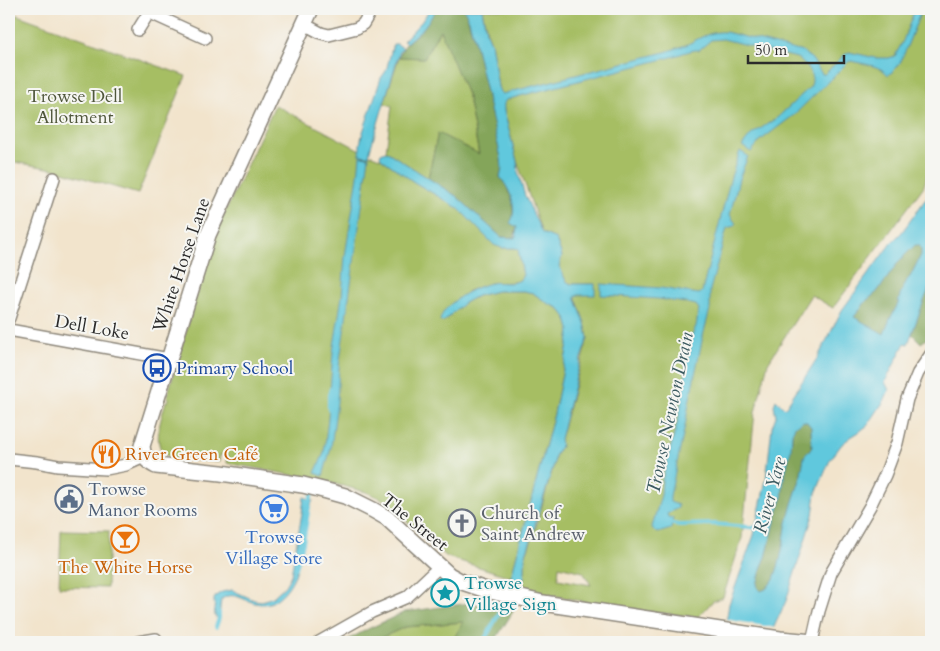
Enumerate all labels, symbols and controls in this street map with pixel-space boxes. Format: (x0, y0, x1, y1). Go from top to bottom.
scale bar (748, 32, 844, 64)
text: 50 m (755, 40, 787, 60)
park label: Trowse Dell Allotment (28, 84, 123, 130)
street label: White Horse Lane (146, 194, 216, 337)
street label: Dell Loke (53, 309, 131, 346)
water label: Trowse Newton Drain (640, 329, 700, 497)
bus stop icon: Primary School (142, 353, 172, 383)
place label: Primary School (176, 356, 294, 381)
restaurant icon: River Green Café (91, 439, 121, 469)
place label: River Green Café (125, 442, 259, 467)
water label: River Yare (747, 453, 793, 537)
place label: Trowse Manor Rooms (88, 477, 197, 523)
public building icon: Trowse Manor Rooms (54, 484, 84, 514)
street label: The Street (376, 488, 454, 557)
supermarket icon: Trowse Village Store (259, 494, 289, 524)
place label: Church of Saint Andrew (481, 501, 586, 547)
church icon: Church of Saint Andrew (447, 508, 477, 538)
bar icon: The White Horse (110, 524, 140, 554)
place label: Trowse Village Store (225, 525, 323, 571)
place label: The White Horse (57, 555, 193, 580)
place label: Trowse Village Sign (464, 571, 557, 617)
place icon: Trowse Village Sign (430, 578, 460, 608)

